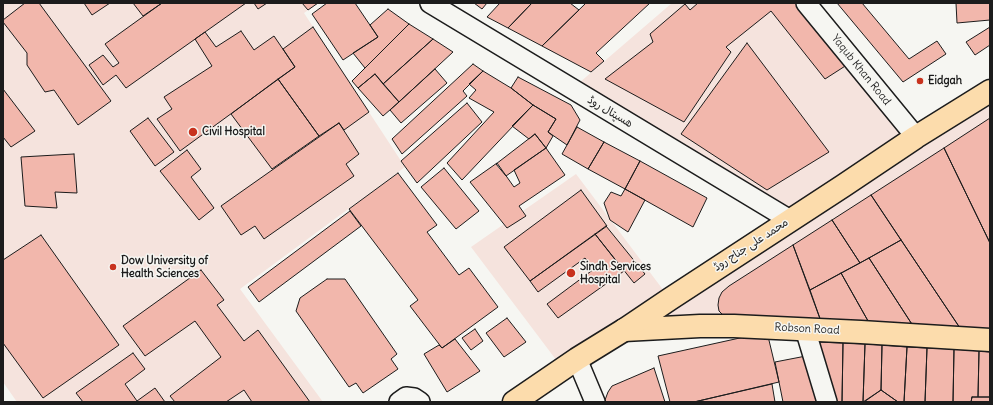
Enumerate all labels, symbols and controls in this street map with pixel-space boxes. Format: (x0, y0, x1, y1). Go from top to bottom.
street label: Yaqub Khan Road (829, 32, 893, 108)
place label: Eidgah (928, 74, 962, 88)
marker: Eidgah (915, 76, 925, 86)
street label: ھسپتال روڈ (585, 93, 635, 131)
place label: Civil Hospital (202, 125, 265, 139)
marker: Civil Hospital (187, 126, 199, 138)
street label: محمد علی جناح روڈ (711, 216, 791, 274)
place label: Dow University of Health Sciences (121, 254, 208, 280)
place label: Sindh Services Hospital (580, 260, 651, 286)
marker: Dow University of Health Sciences (108, 262, 118, 272)
marker: Sindh Services Hospital (565, 267, 577, 279)
street label: Robson Road (774, 321, 840, 337)

